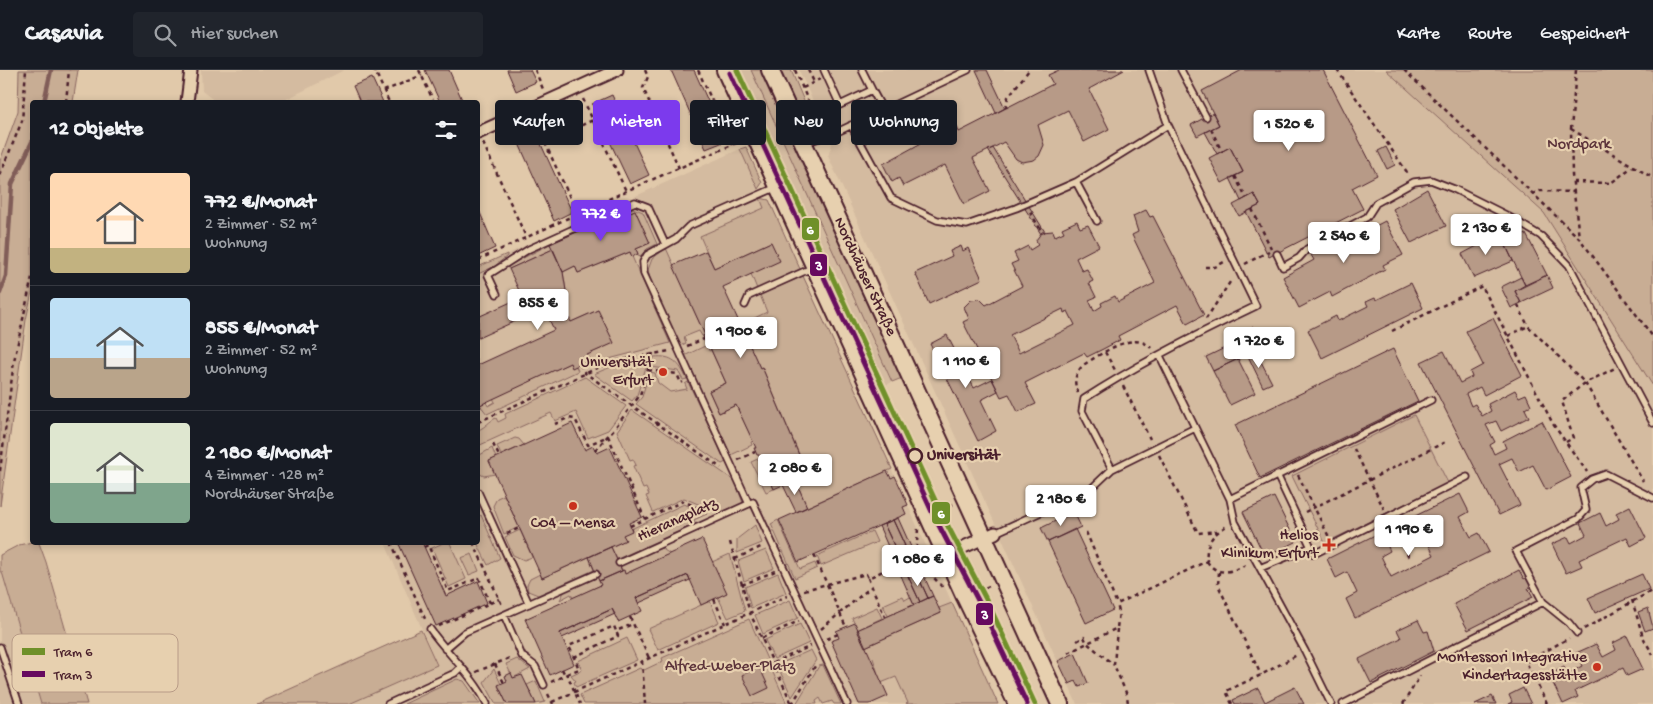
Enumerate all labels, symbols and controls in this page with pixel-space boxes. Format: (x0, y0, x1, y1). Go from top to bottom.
search box (133, 12, 483, 57)
text: Casavia (25, 20, 103, 49)
icon: search (151, 21, 179, 49)
text: Hier suchen (191, 23, 278, 46)
text: Karte (1397, 24, 1440, 45)
text: Route (1468, 24, 1512, 45)
text: Gespeichert (1540, 24, 1628, 45)
chip: Kaufen (495, 100, 583, 145)
chip: Mieten (593, 100, 680, 145)
chip: Filter (690, 100, 766, 145)
chip: Neu (776, 100, 841, 145)
chip: Wohnung (851, 100, 957, 145)
pin: 1 520 € (1243, 109, 1335, 152)
icon: filters (432, 116, 460, 144)
text: 1 520 € (1265, 116, 1313, 135)
text: 12 Objekte (50, 118, 143, 143)
park label: Nordpark (1547, 136, 1613, 155)
text: 772 €/Monat (205, 191, 315, 216)
icon: home (90, 193, 150, 253)
pin: 772 € (566, 200, 636, 242)
text: 772 € (582, 206, 620, 225)
pin: 2 130 € (1440, 214, 1532, 256)
street label: Nordhäuser Straße (828, 215, 900, 340)
text: 2 Zimmer · 52 m² (205, 216, 317, 235)
line badge: 6 (801, 217, 820, 241)
text: 2 130 € (1462, 220, 1510, 239)
pin: 2 540 € (1298, 222, 1390, 264)
text: 6 (806, 223, 814, 240)
text: 2 540 € (1319, 228, 1369, 247)
text: Wohnung (205, 235, 267, 254)
line badge: 3 (809, 253, 828, 277)
text: 3 (814, 259, 823, 276)
pin: 855 € (503, 288, 573, 331)
text: 855 € (519, 295, 557, 314)
pin: 1 900 € (695, 316, 787, 359)
text: 855 €/Monat (205, 317, 317, 342)
icon: home (90, 318, 150, 378)
text: 1 900 € (716, 323, 766, 342)
pin: 1 720 € (1213, 326, 1305, 369)
text: 1 720 € (1235, 333, 1283, 352)
text: 2 Zimmer · 52 m² (205, 342, 317, 361)
pin: 1 110 € (920, 346, 1012, 389)
text: 1 110 € (943, 353, 989, 372)
place label: Universität Erfurt (580, 354, 654, 391)
text: Wohnung (205, 361, 267, 380)
marker: Universität Erfurt (657, 366, 669, 378)
text: 2 180 €/Monat (205, 442, 330, 467)
icon: home (90, 443, 150, 503)
place label: Universität (927, 447, 1001, 466)
marker: Universität (907, 448, 923, 464)
pin: 2 080 € (749, 454, 841, 496)
text: 2 080 € (769, 460, 821, 479)
text: 4 Zimmer · 128 m² (205, 467, 324, 486)
pin: 2 180 € (1015, 484, 1107, 527)
text: Nordhäuser Straße (205, 486, 334, 505)
text: 2 180 € (1036, 491, 1086, 510)
street label: Hieranaplatz (635, 494, 722, 547)
marker: C04 – Mensa (567, 500, 579, 512)
line badge: 6 (931, 501, 951, 525)
text: 6 (937, 507, 945, 524)
pin: 1 190 € (1363, 514, 1455, 557)
place label: C04 – Mensa (531, 515, 616, 534)
text: 1 190 € (1385, 521, 1433, 540)
place label: Helios Klinikum Erfurt (1221, 527, 1319, 564)
marker: Helios Klinikum Erfurt (1322, 538, 1336, 552)
pin: 1 080 € (872, 544, 964, 587)
text: 1 080 € (893, 551, 943, 570)
line badge: 3 (975, 602, 994, 626)
text: 3 (980, 608, 989, 625)
legend (12, 634, 178, 692)
text: Tram 6 (53, 645, 93, 662)
place label: Montessori Integrative Kindertagesstätte (1437, 649, 1588, 686)
park label: Alfred-Weber-Platz (665, 658, 796, 677)
marker: Montessori Integrative Kindertagesstätte (1591, 661, 1603, 673)
text: Tram 3 (53, 668, 93, 685)

